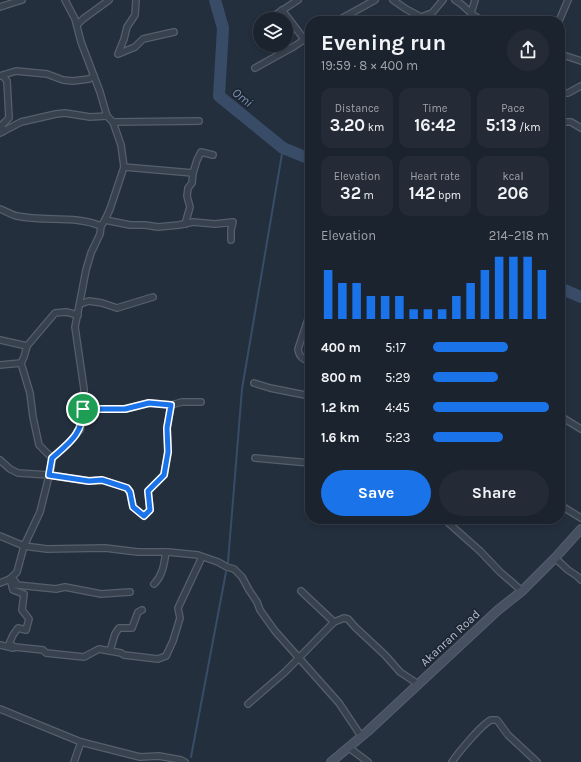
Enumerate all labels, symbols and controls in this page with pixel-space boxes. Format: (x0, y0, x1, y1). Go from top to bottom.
map controls (253, 12, 293, 52)
button: layers (253, 12, 293, 52)
button: share (507, 29, 549, 71)
text: Evening run (321, 30, 446, 56)
text: 19:59 · 8 × 400 m (321, 58, 418, 73)
water label: Omi (229, 85, 256, 110)
text: Distance (335, 102, 379, 115)
text: Time (423, 102, 447, 115)
text: Pace (501, 102, 525, 115)
text: 3.20 (330, 115, 365, 135)
text: 16:42 (414, 115, 456, 135)
text: 5:13 (486, 115, 517, 135)
text: km (365, 121, 384, 134)
text: /km (517, 121, 540, 134)
text: Elevation (334, 170, 380, 183)
text: Heart rate (410, 170, 460, 183)
text: kcal (502, 170, 524, 183)
text: 32 (340, 183, 361, 203)
text: 142 (409, 183, 435, 203)
text: 206 (497, 183, 529, 203)
text: m (361, 189, 374, 202)
text: bpm (435, 189, 461, 202)
text: Elevation (321, 228, 376, 243)
text: 214–218 m (489, 228, 549, 243)
text: 400 m (321, 340, 361, 355)
text: 5:17 (385, 340, 406, 355)
text: 800 m (321, 370, 361, 385)
text: 5:29 (385, 370, 410, 385)
pin (66, 392, 100, 426)
icon: arrive (72, 398, 94, 420)
text: 1.2 km (321, 400, 360, 415)
text: 4:45 (385, 400, 410, 415)
text: 1.6 km (321, 430, 360, 445)
text: 5:23 (385, 430, 411, 445)
button: Save (321, 470, 431, 516)
button: Share (439, 470, 549, 516)
street label: Akanran Road (417, 607, 483, 669)

